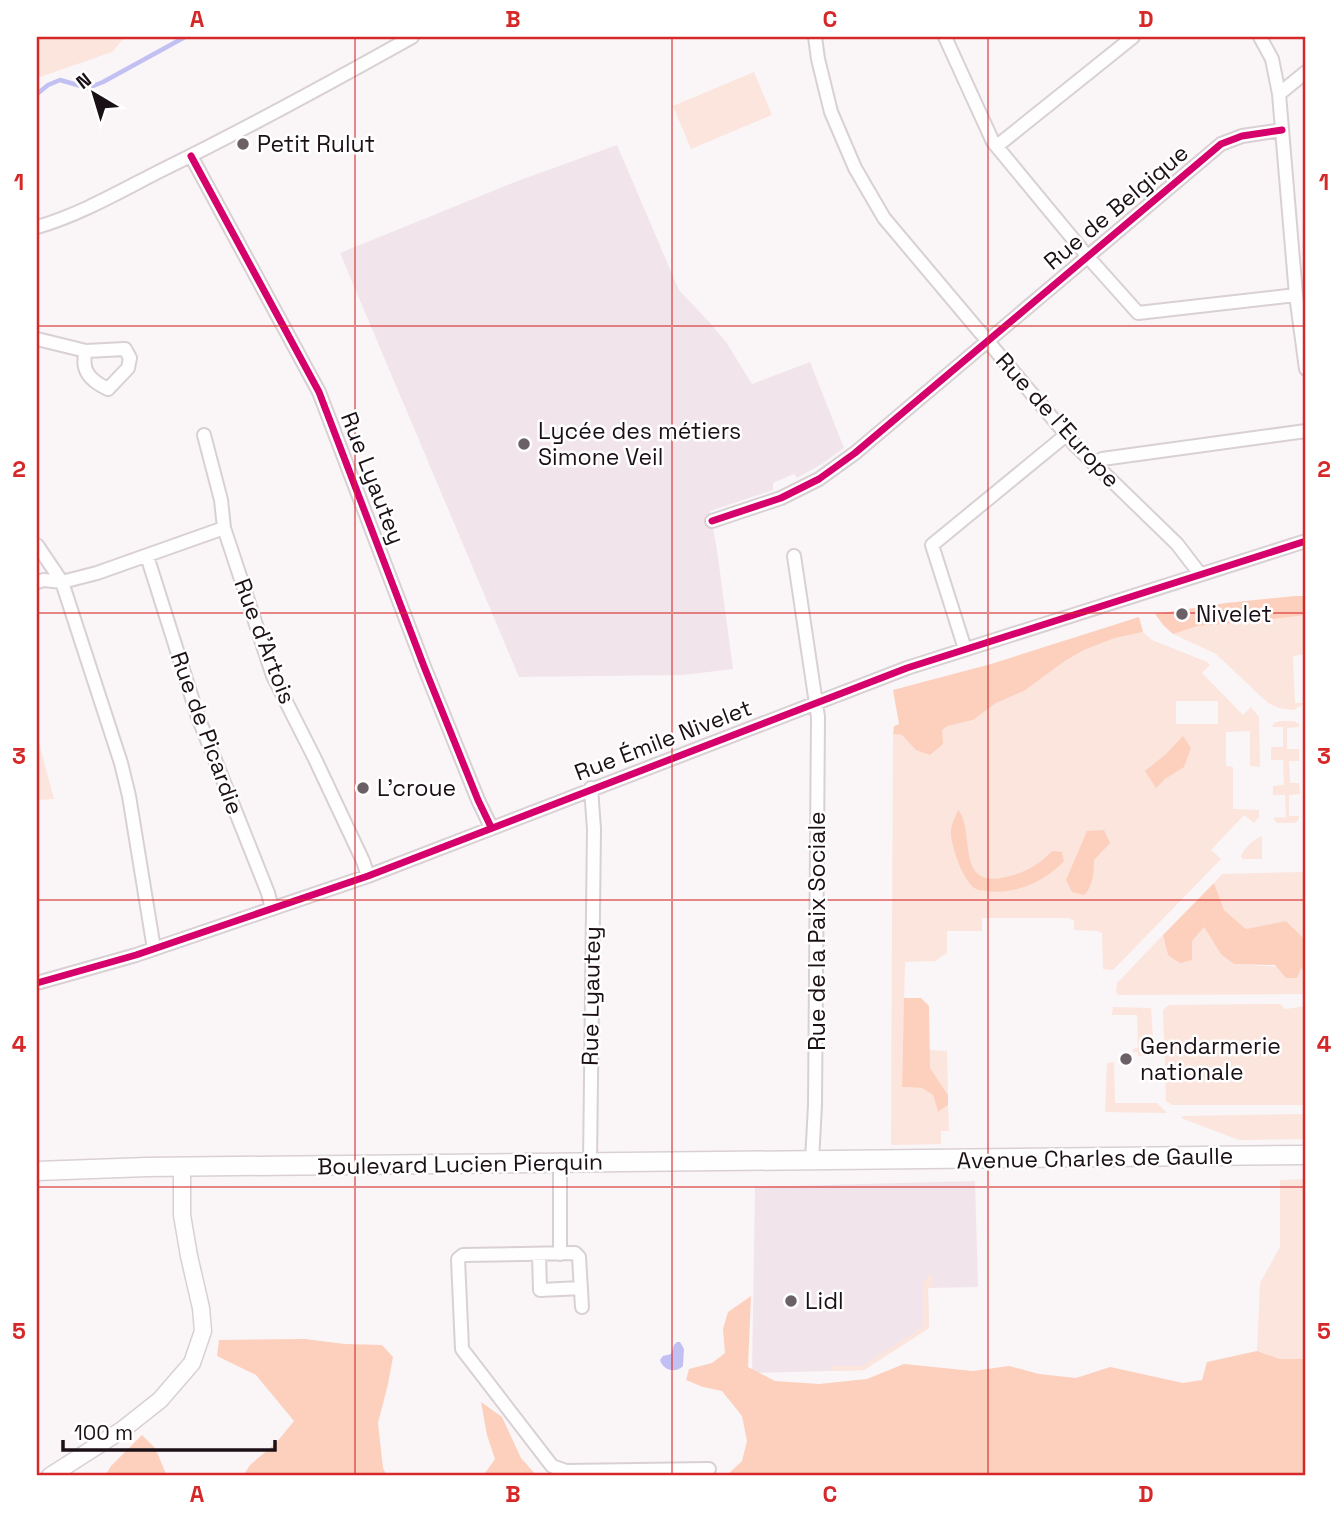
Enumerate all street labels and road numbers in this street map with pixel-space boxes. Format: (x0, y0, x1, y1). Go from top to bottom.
street label: Rue de Belgique (1037, 138, 1195, 276)
street label: Rue de l'Europe (989, 346, 1127, 494)
street label: Rue Lyautey (334, 407, 412, 549)
street label: Rue d'Artois (227, 574, 303, 708)
street label: Rue de Picardie (164, 647, 250, 819)
street label: Rue Émile Nivelet (570, 692, 756, 788)
street label: Rue de la Paix Sociale (802, 811, 832, 1051)
street label: Rue Lyautey (575, 926, 607, 1066)
street label: Avenue Charles de Gaulle (956, 1141, 1234, 1175)
street label: Boulevard Lucien Pierquin (317, 1147, 603, 1181)

